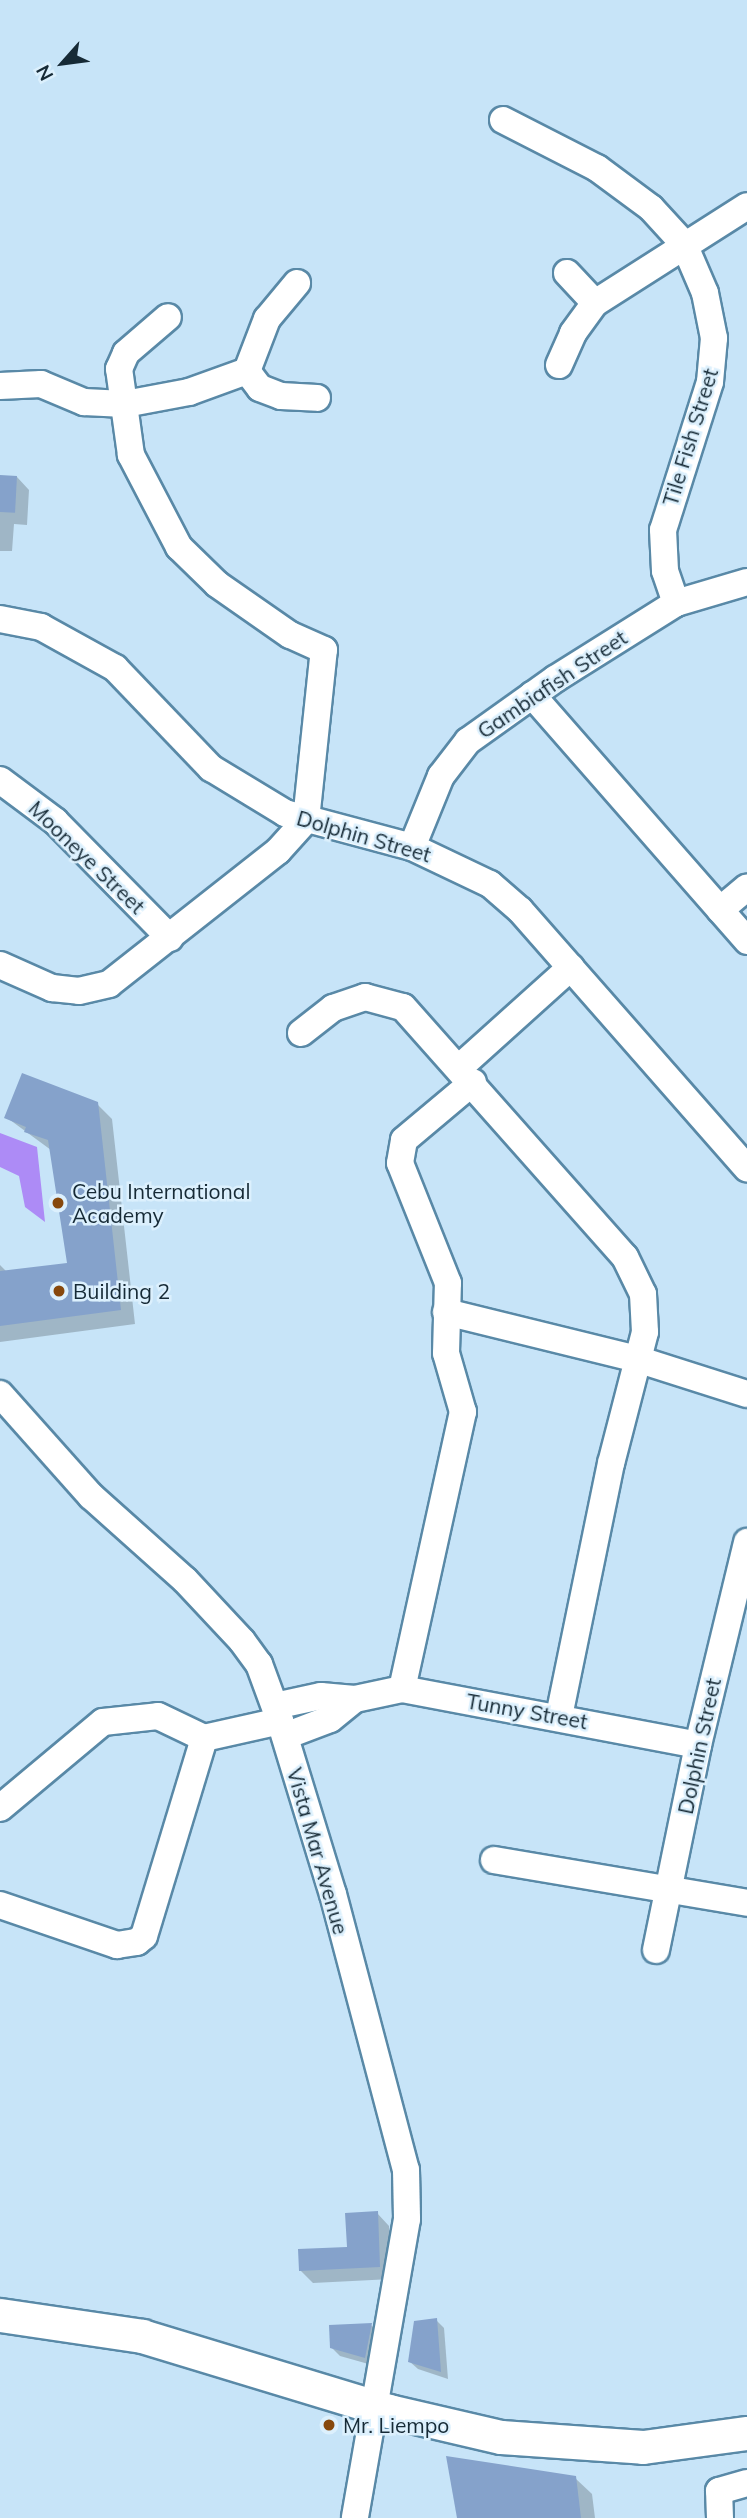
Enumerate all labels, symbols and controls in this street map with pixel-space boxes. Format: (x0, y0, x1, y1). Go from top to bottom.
north arrow (28, 28, 98, 98)
text: N (30, 61, 58, 85)
street label: Tile Fish Street (657, 365, 723, 509)
street label: Gambiafish Street (472, 625, 632, 743)
street label: Mooneye Street (24, 795, 150, 919)
street label: Dolphin Street (294, 805, 434, 867)
place label: Cebu International Academy (72, 1178, 250, 1228)
marker: Cebu International Academy (50, 1195, 66, 1211)
place label: Building 2 (73, 1278, 170, 1304)
marker: Building 2 (51, 1283, 67, 1299)
street label: Dolphin Street (672, 1676, 726, 1816)
street label: Tunny Street (464, 1688, 590, 1734)
street label: Vista Mar Avenue (282, 1765, 354, 1937)
place label: Mr. Liempo (343, 2412, 449, 2438)
marker: Mr. Liempo (321, 2417, 337, 2433)

